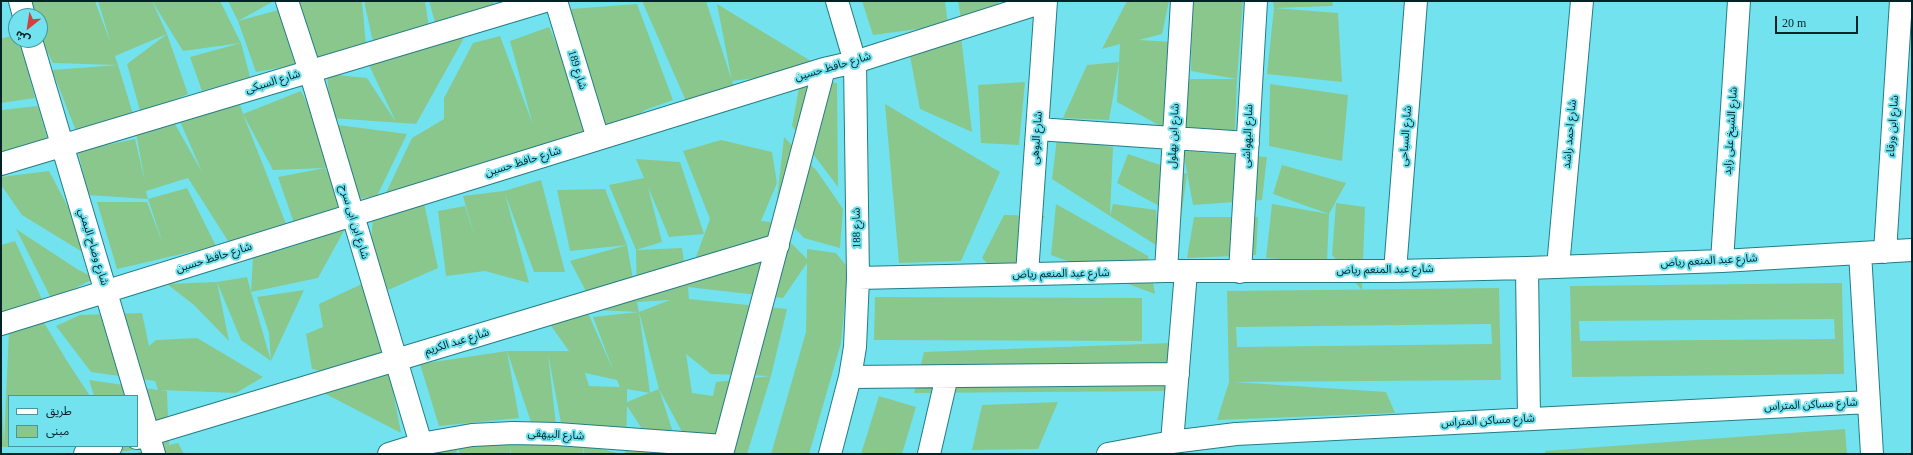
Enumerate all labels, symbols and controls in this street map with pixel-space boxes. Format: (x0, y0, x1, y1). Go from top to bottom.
north arrow (8, 8, 48, 48)
scale bar (1777, 8, 1860, 34)
text: 20 m (1782, 16, 1806, 30)
text: ش (13, 29, 32, 46)
street label: شارع 189 (565, 49, 589, 91)
street label: شارع حافظ حسين (793, 50, 873, 84)
street label: شارع السبكى (244, 67, 302, 97)
street label: شارع الشيخ على زايد (1721, 87, 1741, 175)
street label: شارع ابن ورقاء (1884, 95, 1902, 157)
street label: شارع احمد راشد (1560, 99, 1580, 169)
street label: شارع ابن بهلول (1166, 103, 1182, 169)
street label: شارع البهواشى (1240, 104, 1256, 168)
street label: شارع السباحى (1397, 105, 1415, 167)
street label: شارع البوهى (1029, 111, 1045, 165)
street label: شارع حافظ حسين (483, 144, 563, 180)
street label: شارع ابن ابى سرح (336, 183, 372, 261)
street label: شارع وضاح اليمني (75, 207, 111, 287)
street label: شارع 188 (850, 208, 864, 248)
street label: شارع حافظ حسين (174, 240, 254, 276)
street label: شارع عبد المنعم رياض (1660, 252, 1758, 270)
street label: شارع عبد المنعم رياض (1336, 263, 1434, 277)
street label: شارع عبد المنعم رياض (1012, 267, 1110, 281)
street label: شارع عبد الكريم (423, 326, 491, 358)
legend (8, 395, 138, 447)
street label: شارع مساكن المتراس (1764, 396, 1858, 414)
text: طريق (46, 404, 72, 418)
street label: شارع مساكن المتراس (1441, 412, 1535, 430)
text: مبنى (46, 424, 69, 438)
street label: شارع البيهقى (527, 427, 585, 443)

